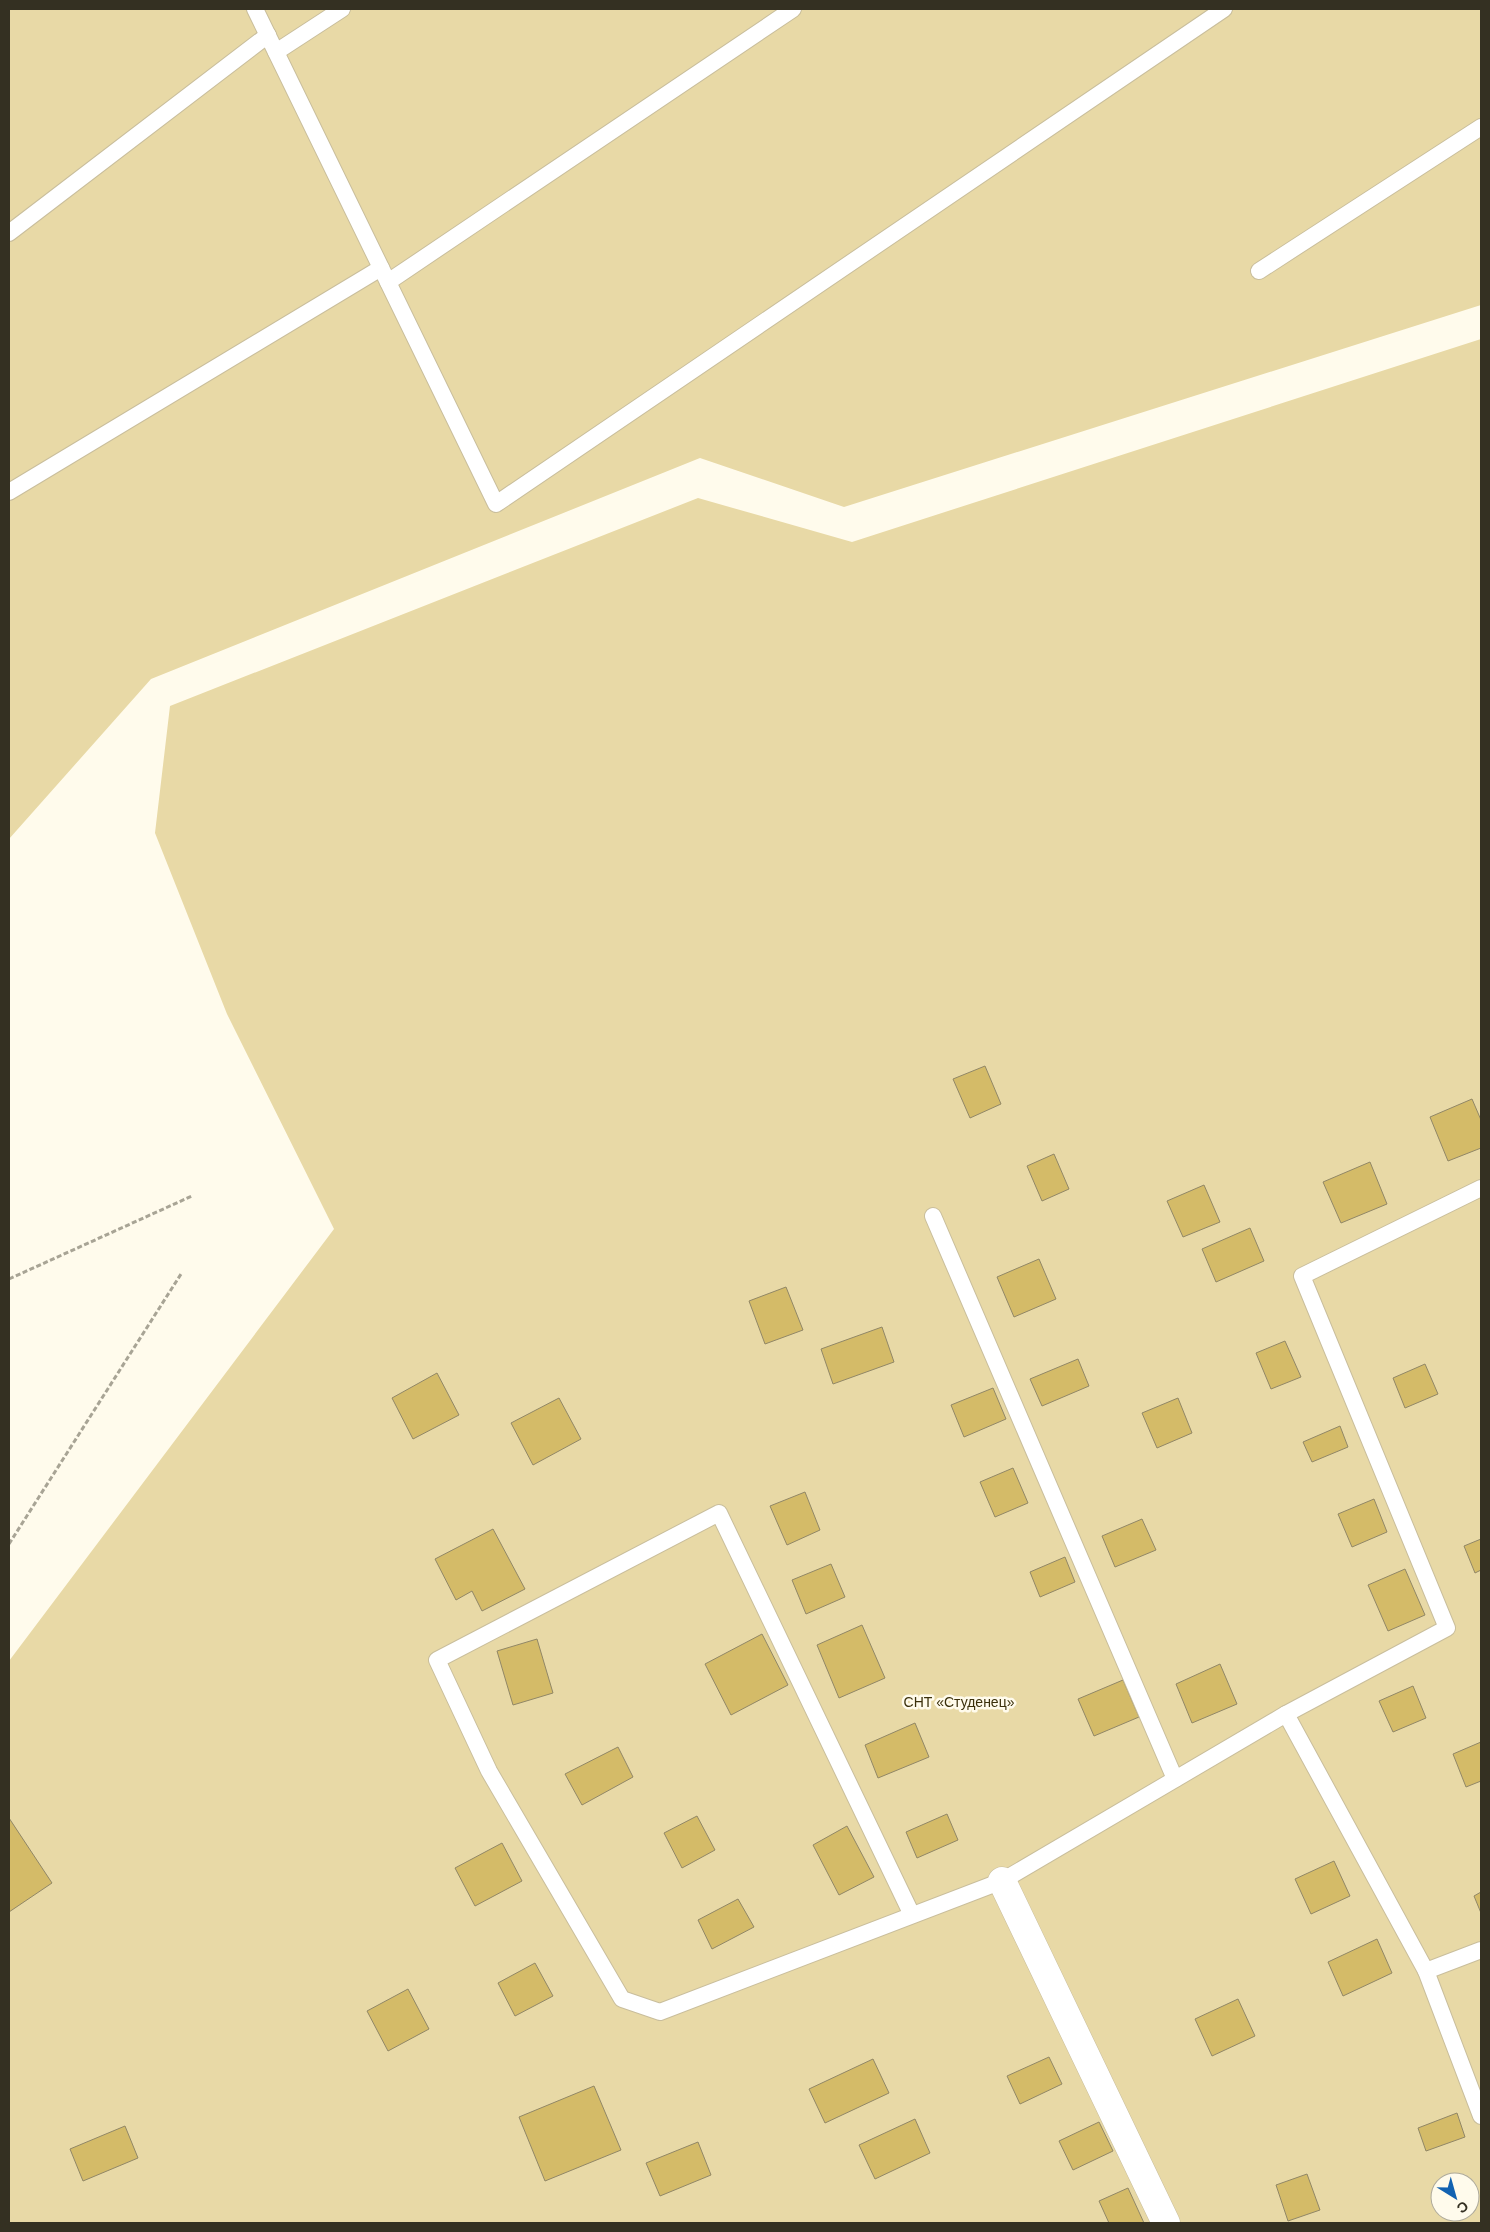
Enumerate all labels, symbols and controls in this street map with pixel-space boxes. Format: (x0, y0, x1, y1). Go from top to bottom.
park label: СНТ «Студенец» (904, 1694, 1015, 1710)
north arrow (1430, 2172, 1480, 2222)
text: С (1454, 2198, 1472, 2217)

